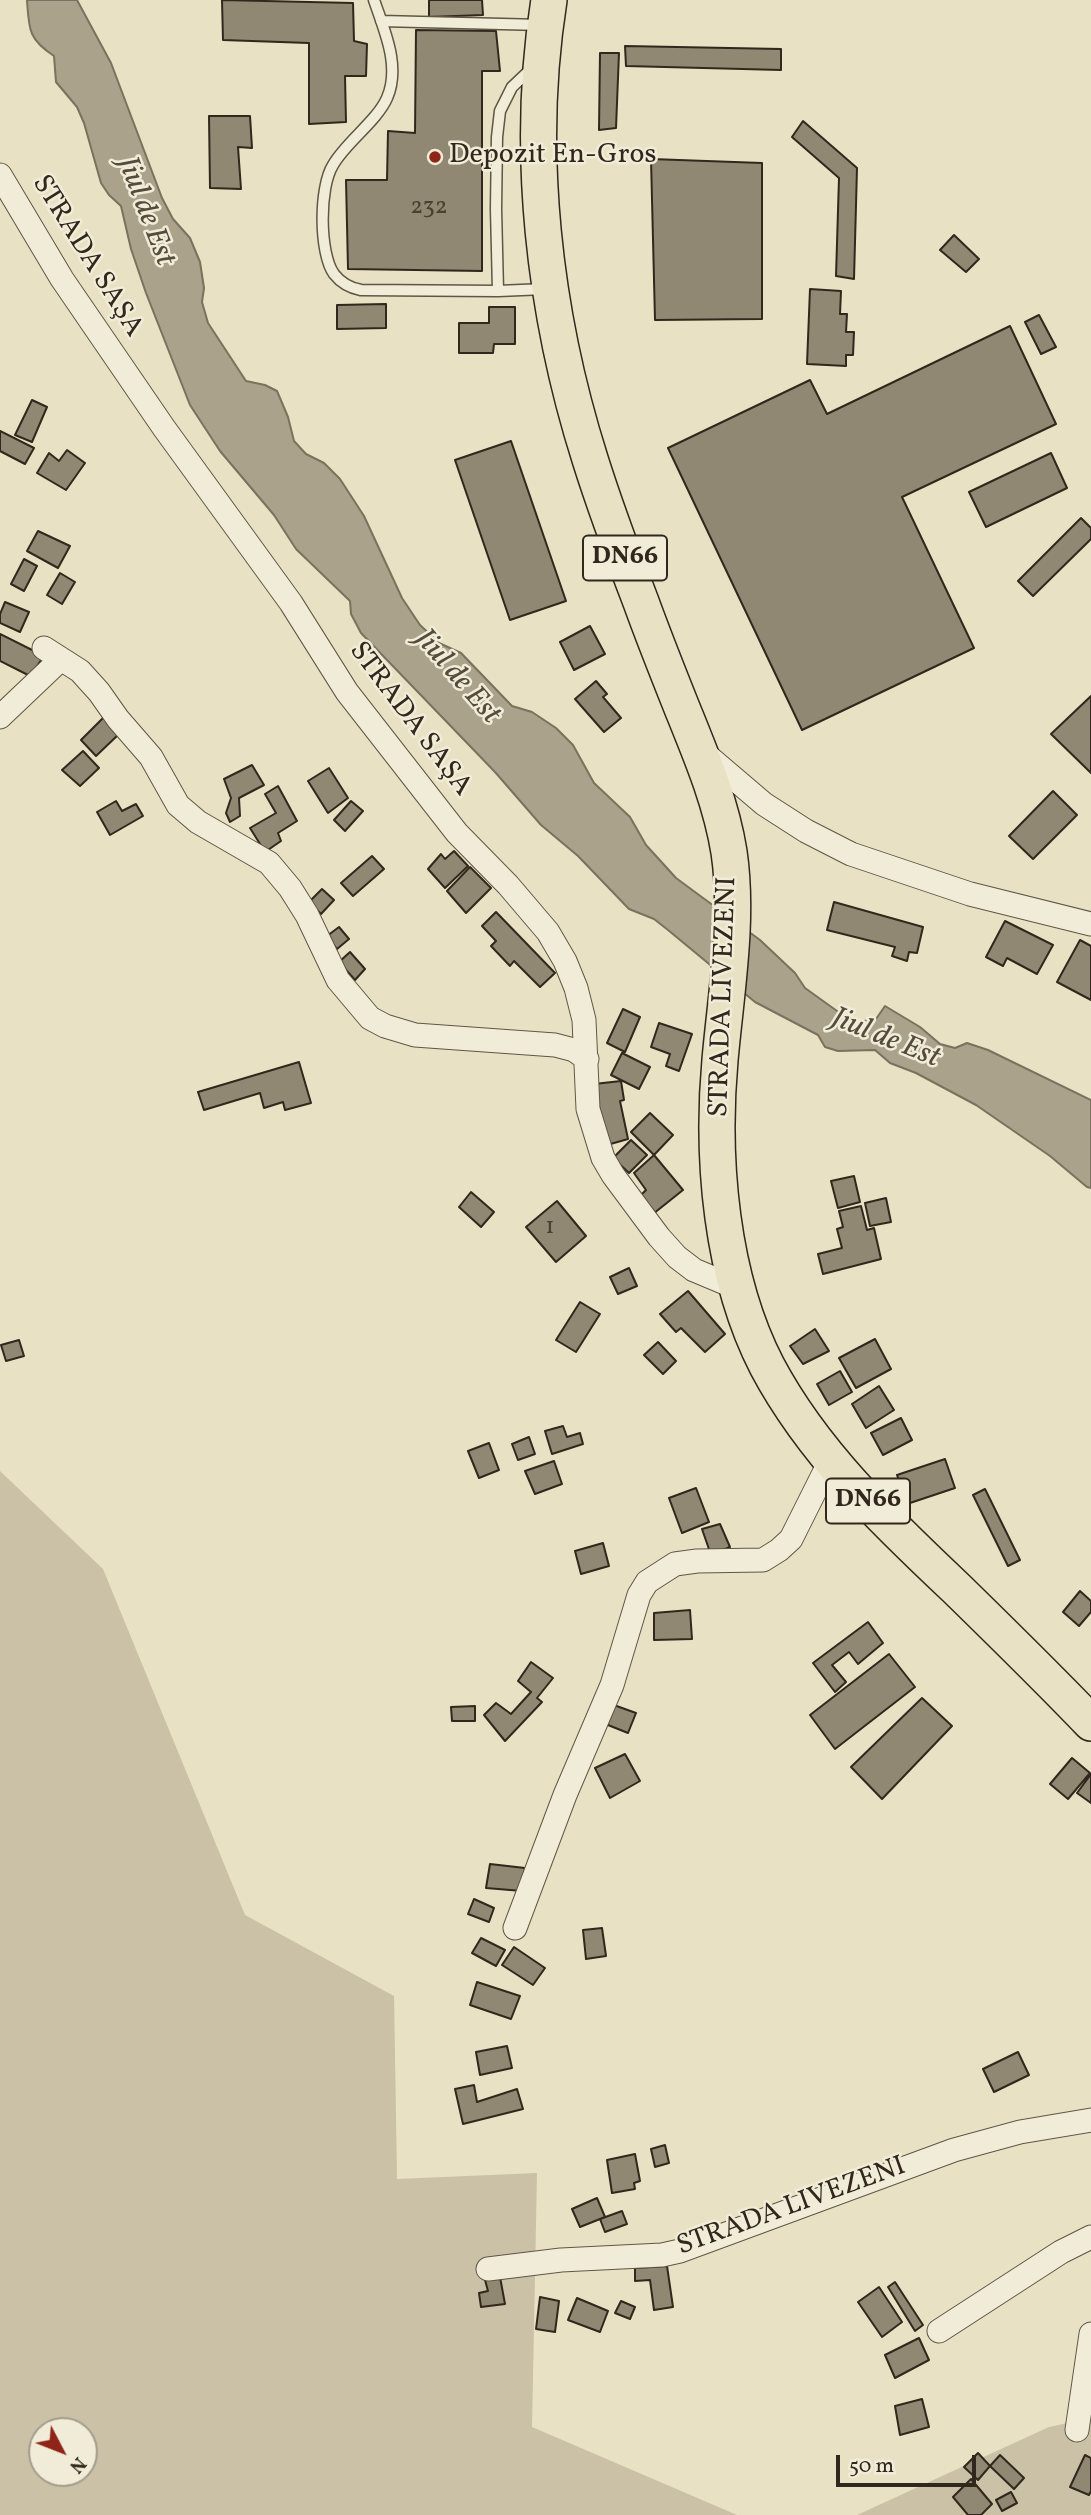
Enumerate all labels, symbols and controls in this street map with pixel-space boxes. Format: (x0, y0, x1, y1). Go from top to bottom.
place label: Depozit En-Gros (449, 140, 656, 174)
marker: Depozit En-Gros (427, 149, 443, 165)
water label: Jiul de Est (107, 152, 181, 272)
street label: STRADA SAŞA (23, 170, 149, 344)
house number: 232 (410, 195, 448, 223)
road number: DN66 (583, 536, 667, 580)
water label: Jiul de Est (405, 623, 507, 733)
street label: STRADA SAŞA (340, 636, 478, 804)
street label: STRADA LIVEZENI (704, 876, 746, 1118)
water label: Jiul de Est (826, 1002, 944, 1078)
house number: 1 (545, 1215, 555, 1243)
road number: DN66 (826, 1478, 910, 1524)
street label: STRADA LIVEZENI (673, 2151, 911, 2265)
north arrow (28, 2417, 98, 2487)
scale bar (839, 2442, 979, 2486)
text: N (63, 2451, 91, 2479)
text: 50 m (849, 2452, 894, 2481)

